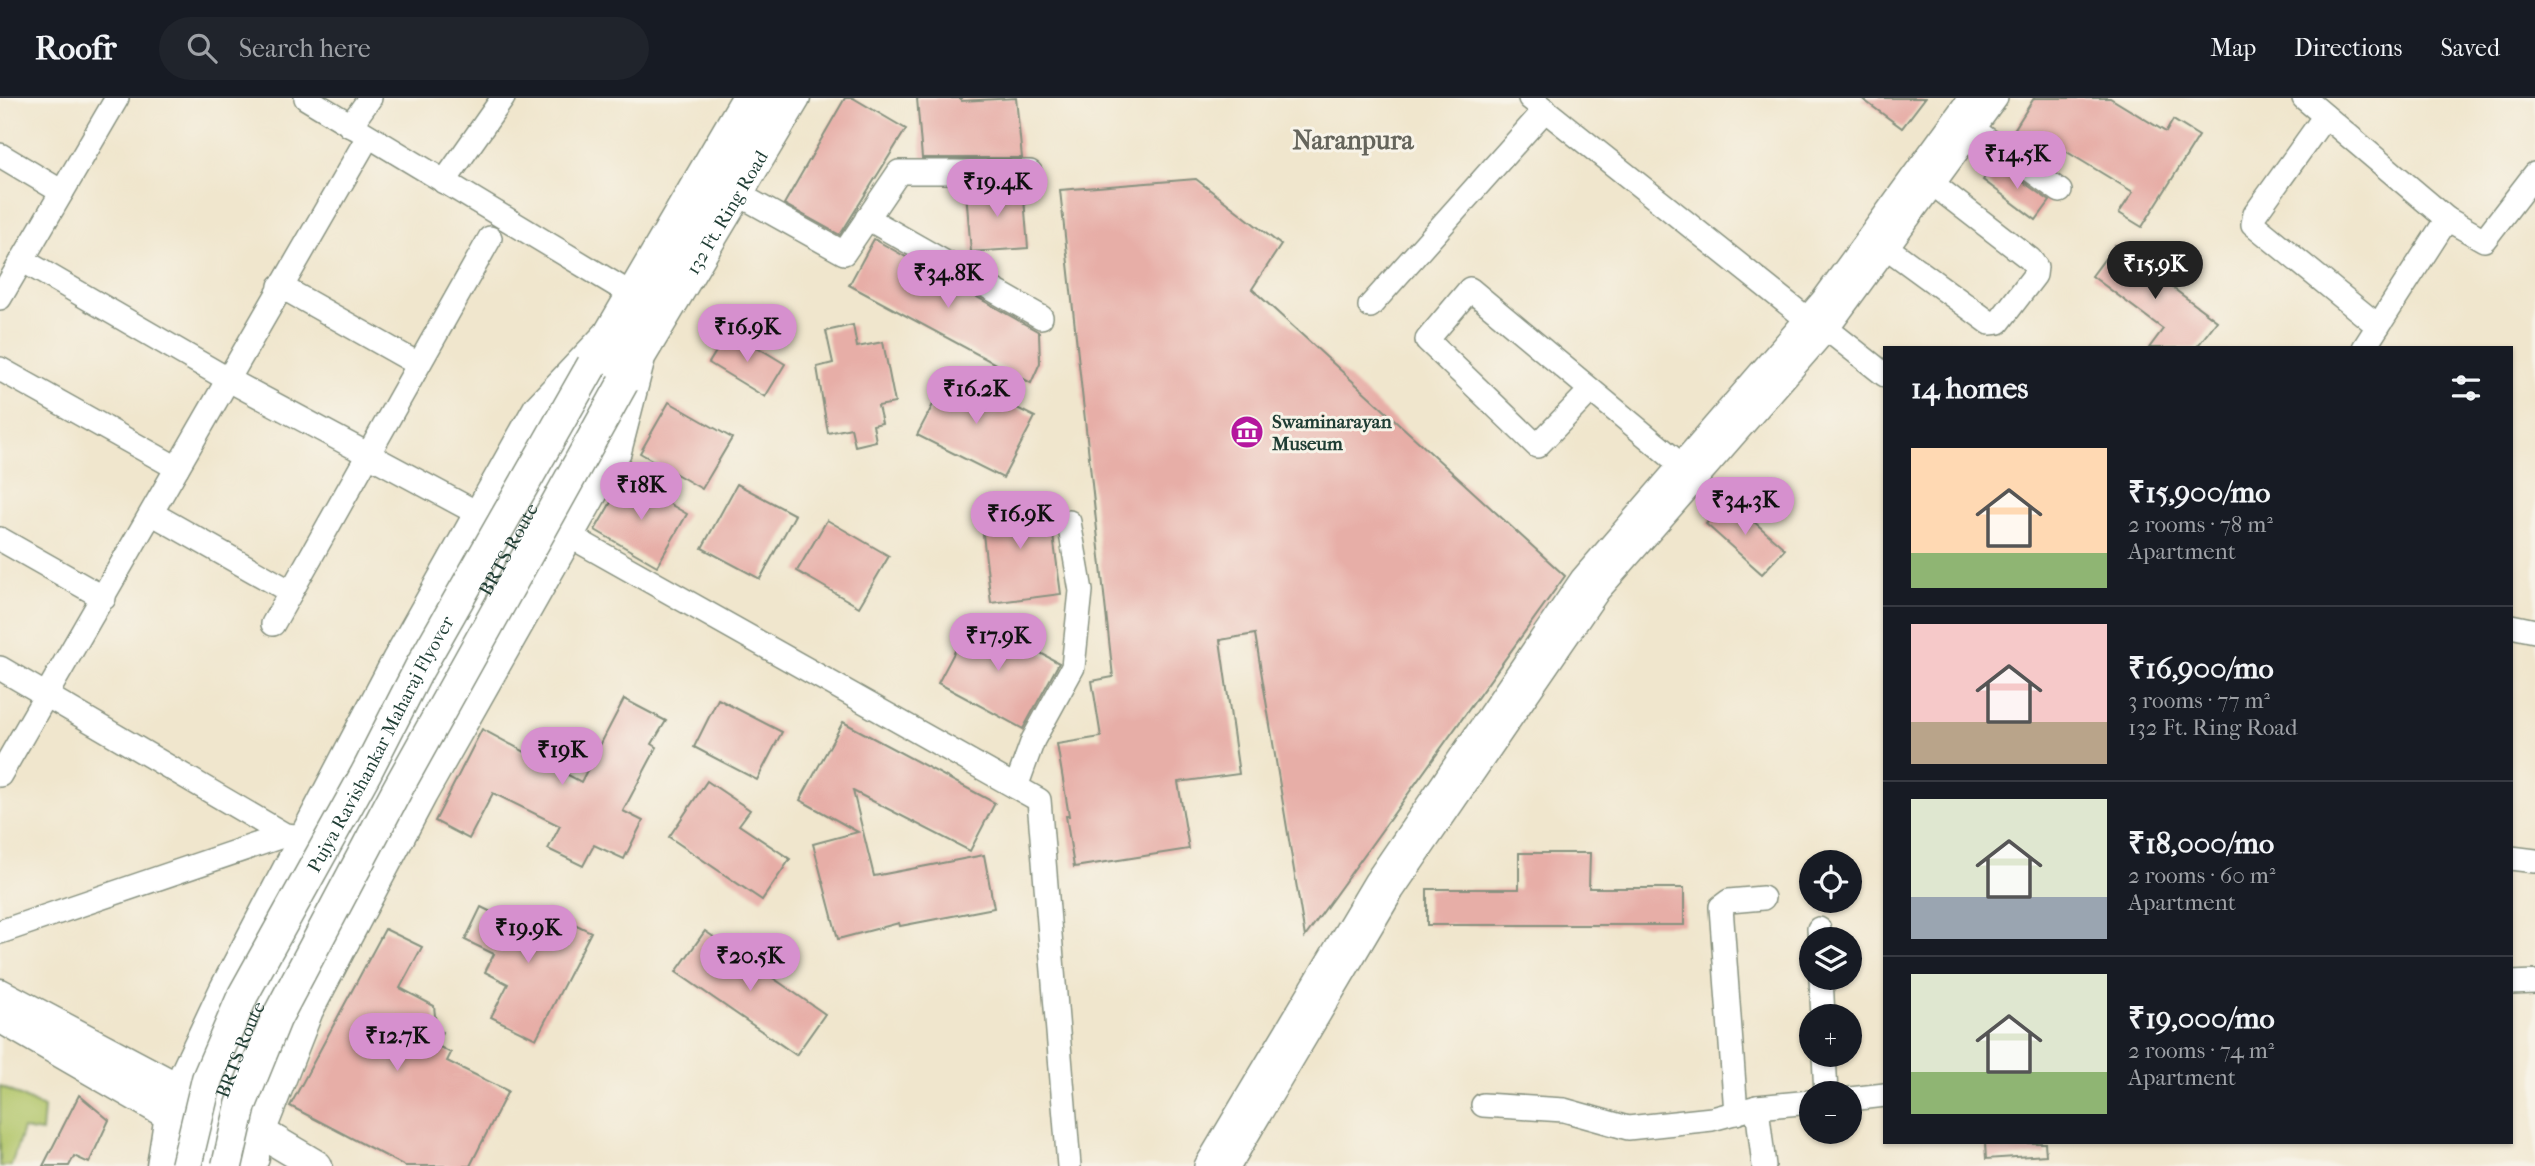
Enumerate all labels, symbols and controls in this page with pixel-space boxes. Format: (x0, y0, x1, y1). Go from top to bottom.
search box (159, 17, 649, 80)
text: Roofr (35, 29, 117, 68)
icon: search (183, 29, 221, 67)
text: Search here (239, 33, 371, 64)
text: Map (2210, 34, 2256, 62)
text: Directions (2294, 34, 2402, 62)
text: Saved (2440, 34, 2500, 62)
district label: Naranpura (1292, 125, 1415, 156)
pin: ₹14.5K (1960, 132, 2074, 191)
text: ₹14.5K (1984, 140, 2050, 167)
street label: 132 Ft. Ring Road (682, 146, 773, 279)
pin: ₹19.4K (940, 159, 1054, 219)
text: ₹19.4K (963, 168, 1031, 195)
pin: ₹15.9K (2098, 242, 2212, 301)
pin: ₹34.8K (891, 250, 1005, 310)
text: ₹15.9K (2123, 250, 2187, 277)
text: ₹34.8K (913, 259, 983, 286)
pin: ₹16.9K (690, 304, 804, 364)
text: ₹16.9K (714, 313, 780, 340)
pin: ₹16.2K (919, 366, 1033, 426)
icon: filters (2447, 369, 2485, 407)
text: 14 homes (1911, 371, 2028, 406)
text: ₹16.2K (943, 375, 1009, 402)
place label: Swaminarayan Museum (1271, 411, 1393, 455)
museum icon: Swaminarayan Museum (1228, 413, 1266, 451)
pin: ₹18K (600, 462, 682, 522)
text: ₹18K (616, 471, 666, 498)
text: ₹15,900/mo (2128, 475, 2271, 510)
icon: home (1967, 476, 2051, 560)
pin: ₹34.3K (1688, 478, 1802, 537)
text: ₹34.3K (1711, 486, 1779, 513)
pin: ₹16.9K (963, 491, 1077, 551)
street label: BRTS Route (475, 500, 543, 600)
text: ₹16.9K (987, 500, 1053, 527)
text: 2 rooms · 78 m² (2128, 511, 2273, 538)
text: Apartment (2128, 538, 2236, 565)
street label: Pujya Ravishankar Maharaj Flyover (303, 611, 459, 877)
pin: ₹17.9K (941, 614, 1055, 673)
text: ₹17.9K (966, 622, 1030, 649)
text: ₹16,900/mo (2128, 651, 2274, 686)
icon: home (1967, 652, 2051, 736)
text: 3 rooms · 77 m² (2128, 687, 2270, 714)
text: 132 Ft. Ring Road (2128, 714, 2298, 741)
pin: ₹19K (521, 728, 603, 787)
text: ₹19K (537, 736, 587, 763)
text: ₹18,000/mo (2128, 826, 2274, 861)
icon: home (1967, 827, 2051, 911)
map controls (1799, 850, 1862, 1144)
button: locate (1799, 850, 1862, 913)
text: 2 rooms · 60 m² (2128, 862, 2275, 889)
text: Apartment (2128, 889, 2236, 916)
pin: ₹19.9K (471, 906, 585, 965)
text: ₹19.9K (495, 914, 561, 941)
button: layers (1799, 927, 1862, 990)
pin: ₹20.5K (693, 934, 807, 993)
text: ₹20.5K (716, 942, 784, 969)
street label: BRTS Route (212, 998, 270, 1101)
text: ₹19,000/mo (2128, 1001, 2275, 1036)
icon: home (1967, 1002, 2051, 1086)
button: + (1799, 1004, 1862, 1067)
pin: ₹12.7K (340, 1014, 454, 1073)
text: ₹12.7K (365, 1022, 429, 1049)
text: 2 rooms · 74 m² (2128, 1037, 2274, 1064)
text: Apartment (2128, 1064, 2236, 1091)
button: − (1799, 1081, 1862, 1144)

